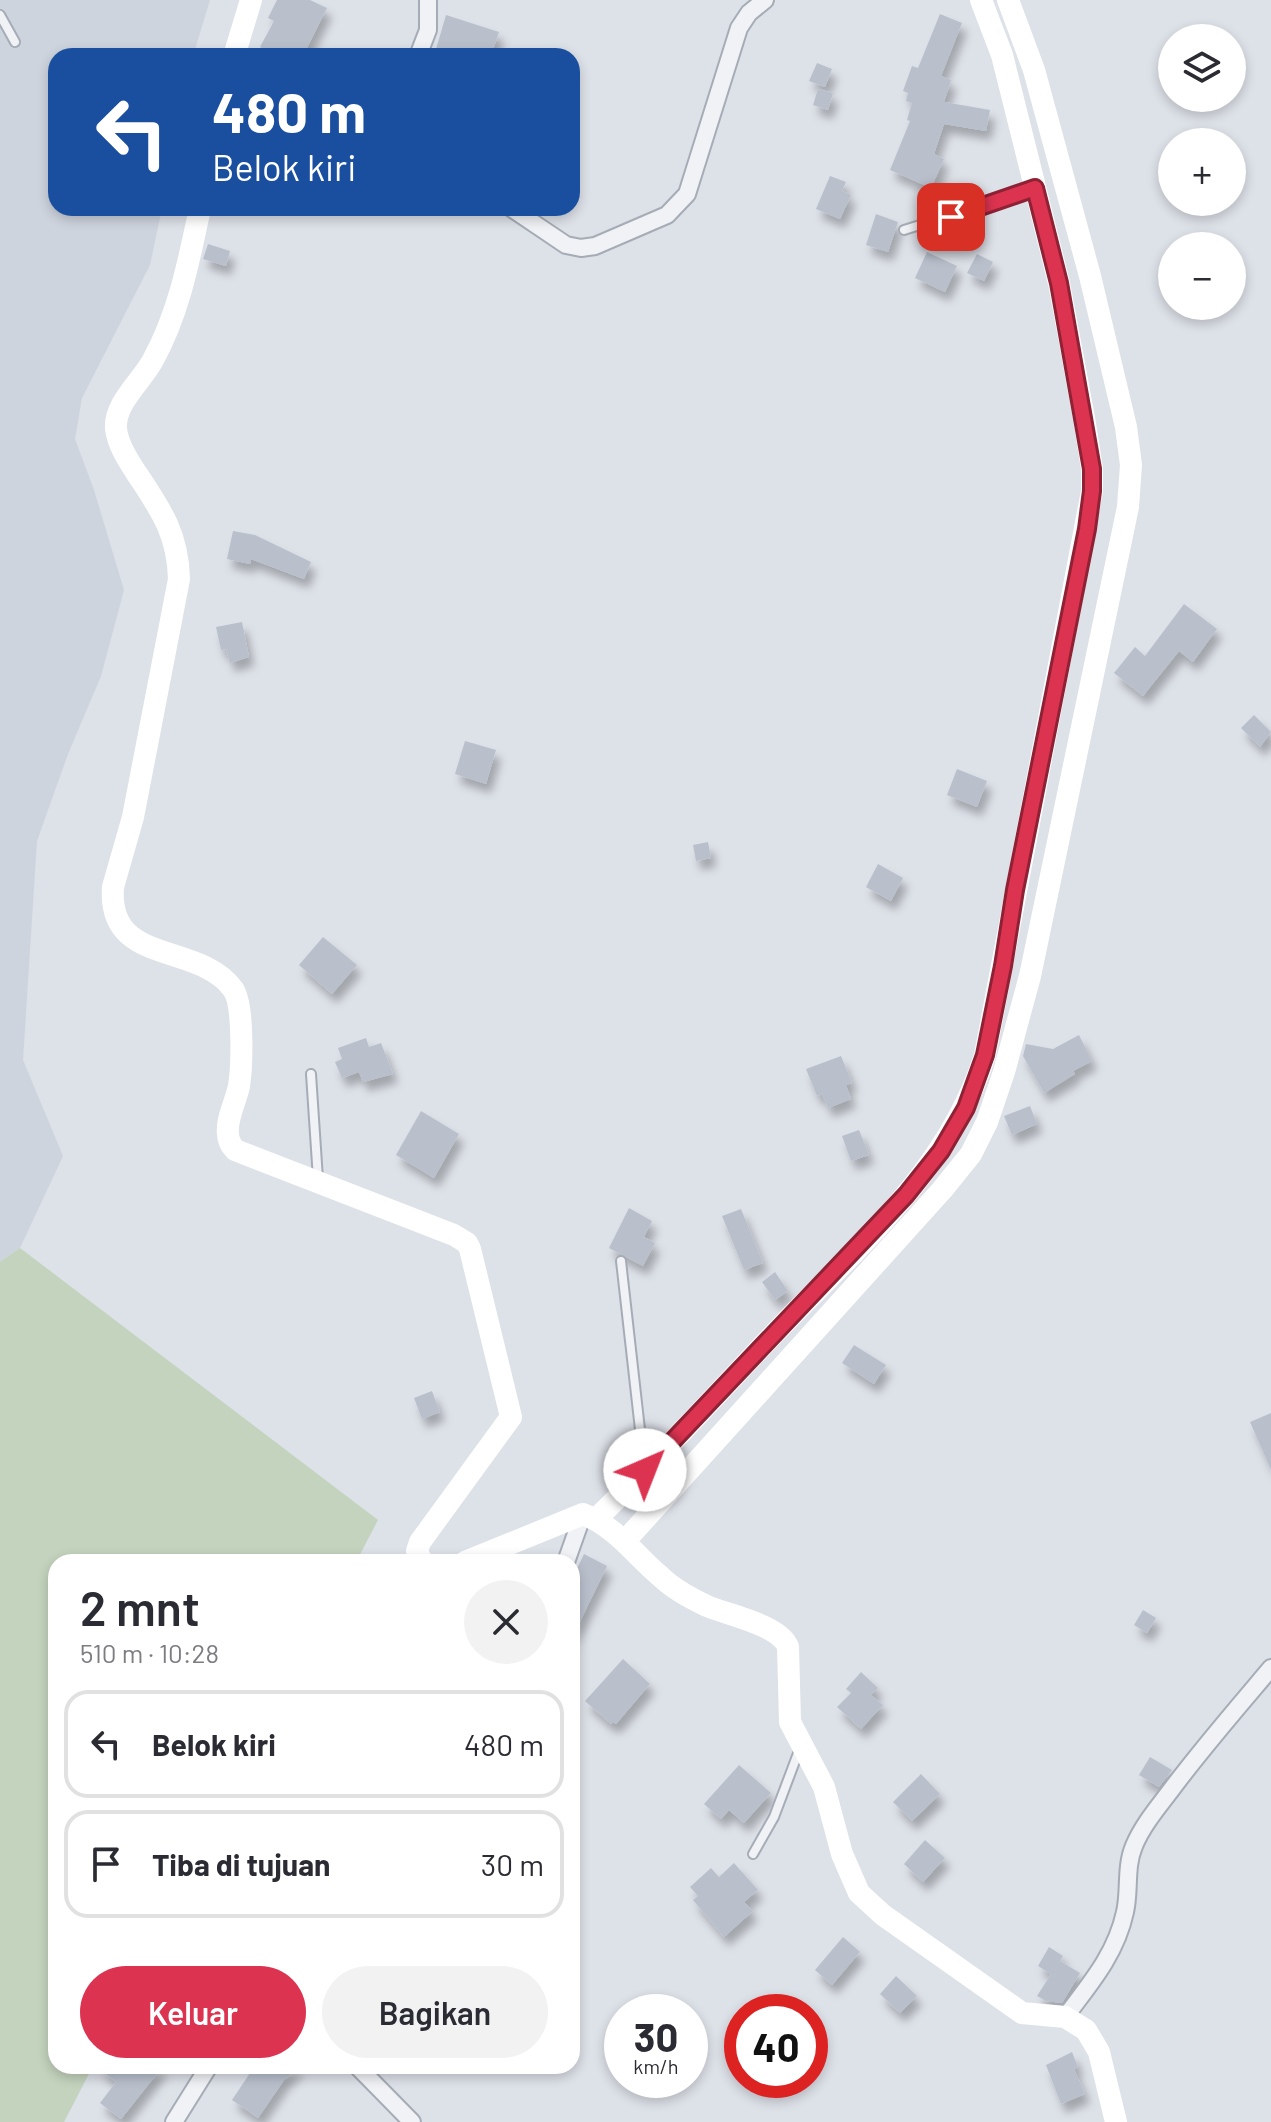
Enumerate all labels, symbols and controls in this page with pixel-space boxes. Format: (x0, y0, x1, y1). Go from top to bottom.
map controls (1158, 24, 1246, 320)
button: layers (1158, 24, 1246, 112)
text: 480 m (212, 77, 366, 144)
icon: left (80, 80, 184, 184)
button: + (1158, 128, 1246, 216)
text: Belok kiri (212, 145, 356, 188)
pin (917, 183, 985, 251)
icon: arrive (929, 195, 973, 239)
button: − (1158, 232, 1246, 320)
position arrow (603, 1428, 687, 1512)
text: 2 mnt (80, 1578, 200, 1636)
button: close (464, 1580, 548, 1664)
text: 510 m · 10:28 (80, 1637, 219, 1668)
icon: left (84, 1722, 128, 1766)
text: Belok kiri (152, 1726, 276, 1762)
text: 480 m (464, 1726, 544, 1762)
icon: arrive (84, 1842, 128, 1886)
text: Tiba di tujuan (152, 1846, 330, 1882)
text: 30 m (481, 1846, 544, 1882)
button: Keluar (80, 1966, 306, 2058)
button: Bagikan (322, 1966, 548, 2058)
speed limit sign: 40 (724, 1994, 828, 2098)
text: 30 (634, 2012, 678, 2060)
text: km/h (633, 2054, 679, 2078)

